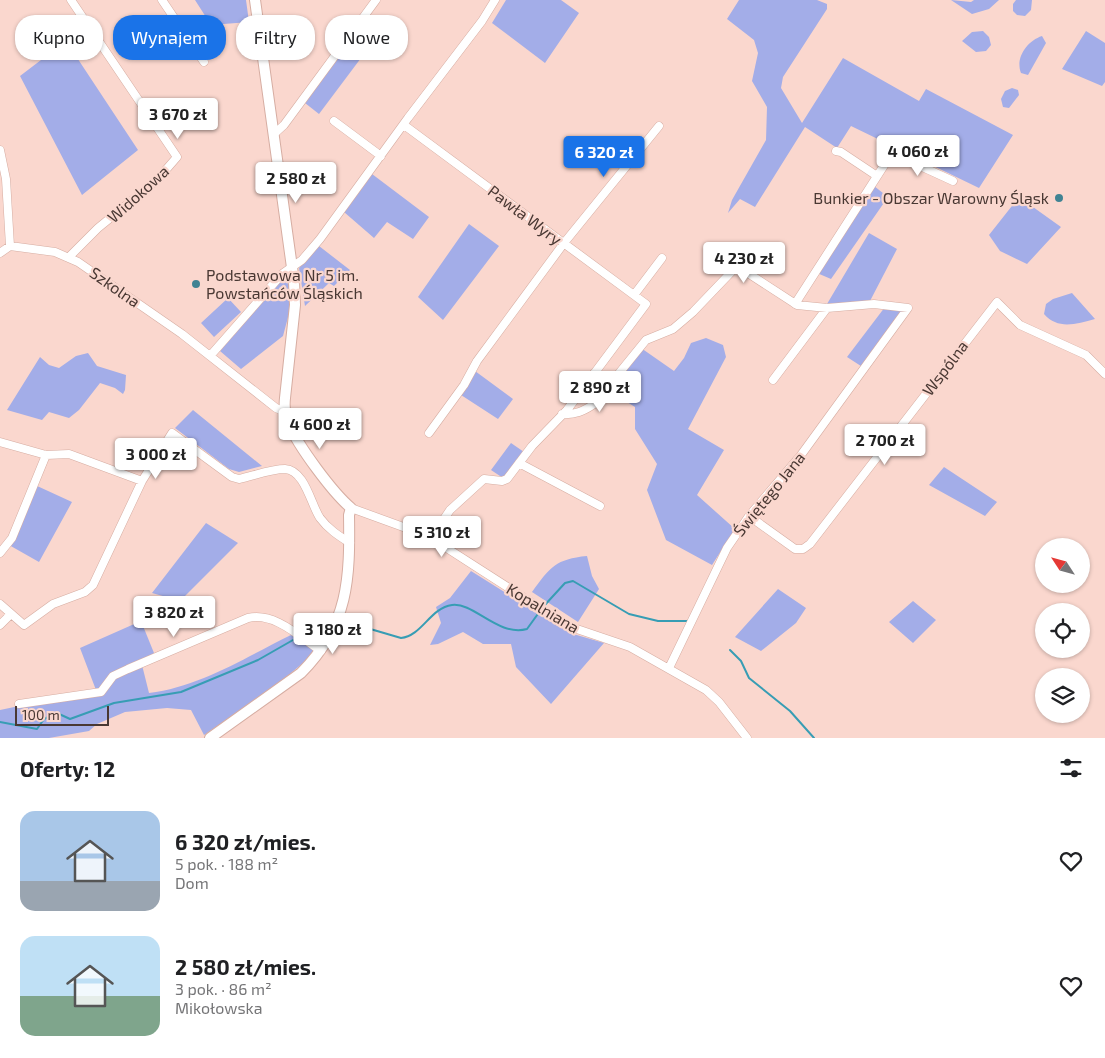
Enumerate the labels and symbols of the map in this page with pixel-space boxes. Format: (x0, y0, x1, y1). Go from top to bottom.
pin: 3 670 zł (126, 98, 230, 140)
pin: 4 060 zł (866, 134, 970, 177)
pin: 6 320 zł (552, 136, 656, 178)
street label: Widokowa (103, 161, 172, 226)
pin: 2 580 zł (244, 162, 348, 204)
street label: Pawła Wyry (485, 181, 566, 249)
place label: Bunkier - Obszar Warowny Śląsk (813, 188, 1049, 207)
marker: Bunkier - Obszar Warowny Śląsk (1053, 192, 1065, 204)
pin: 4 230 zł (692, 242, 796, 284)
street label: Szkolna (87, 262, 144, 311)
place label: Podstawowa Nr 5 im. Powstańców Śląskich (206, 265, 363, 302)
marker: Podstawowa Nr 5 im. Powstańców Śląskich (190, 278, 202, 290)
street label: Wspólna (918, 336, 972, 399)
pin: 2 890 zł (548, 370, 652, 413)
pin: 4 600 zł (268, 408, 372, 450)
pin: 2 700 zł (833, 424, 937, 466)
pin: 3 000 zł (104, 438, 208, 480)
street label: Świętego Jana (729, 448, 808, 540)
pin: 5 310 zł (390, 516, 494, 558)
north arrow (1035, 538, 1090, 592)
street label: Kopalniana (504, 578, 583, 637)
pin: 3 820 zł (122, 596, 226, 638)
pin: 3 180 zł (281, 612, 385, 655)
scale bar (15, 703, 109, 726)

